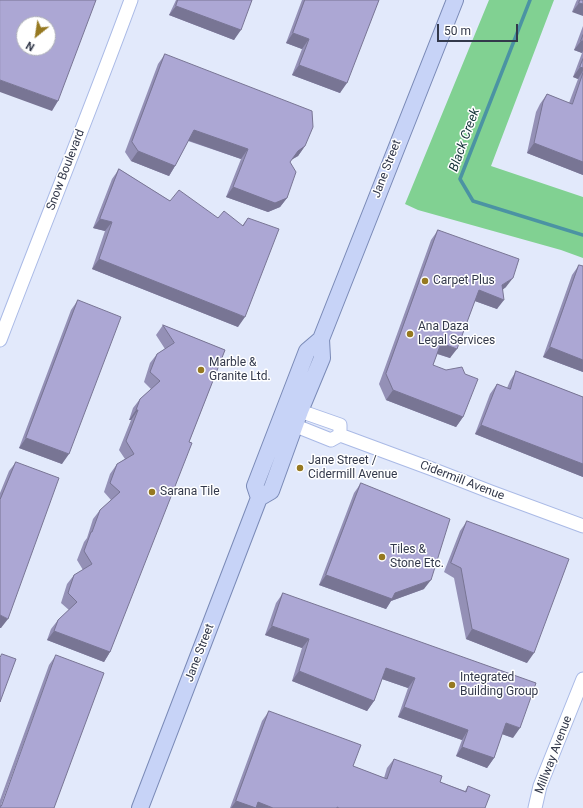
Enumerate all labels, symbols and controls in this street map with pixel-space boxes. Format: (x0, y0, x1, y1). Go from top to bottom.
north arrow (16, 16, 56, 56)
scale bar (439, 16, 520, 42)
text: 50 m (444, 24, 471, 38)
text: N (24, 38, 37, 54)
water label: Black Creek (446, 106, 484, 174)
street label: Snow Boulevard (44, 127, 88, 213)
street label: Jane Street (369, 138, 405, 200)
place label: Carpet Plus (433, 274, 495, 288)
marker: Carpet Plus (420, 276, 430, 286)
place label: Ana Daza Legal Services (418, 320, 495, 348)
marker: Ana Daza Legal Services (405, 329, 415, 339)
place label: Marble & Granite Ltd. (209, 356, 271, 384)
marker: Marble & Granite Ltd. (196, 365, 206, 375)
place label: Jane Street / Cidermill Avenue (308, 454, 397, 482)
street label: Cidermill Avenue (418, 458, 506, 504)
marker: Jane Street / Cidermill Avenue (295, 463, 305, 473)
place label: Sarana Tile (160, 485, 220, 499)
marker: Sarana Tile (147, 487, 157, 497)
place label: Tiles & Stone Etc. (390, 543, 444, 571)
marker: Tiles & Stone Etc. (377, 552, 387, 562)
street label: Jane Street (182, 622, 218, 684)
place label: Integrated Building Group (460, 671, 538, 699)
marker: Integrated Building Group (447, 680, 457, 690)
street label: Millway Avenue (532, 714, 576, 796)

